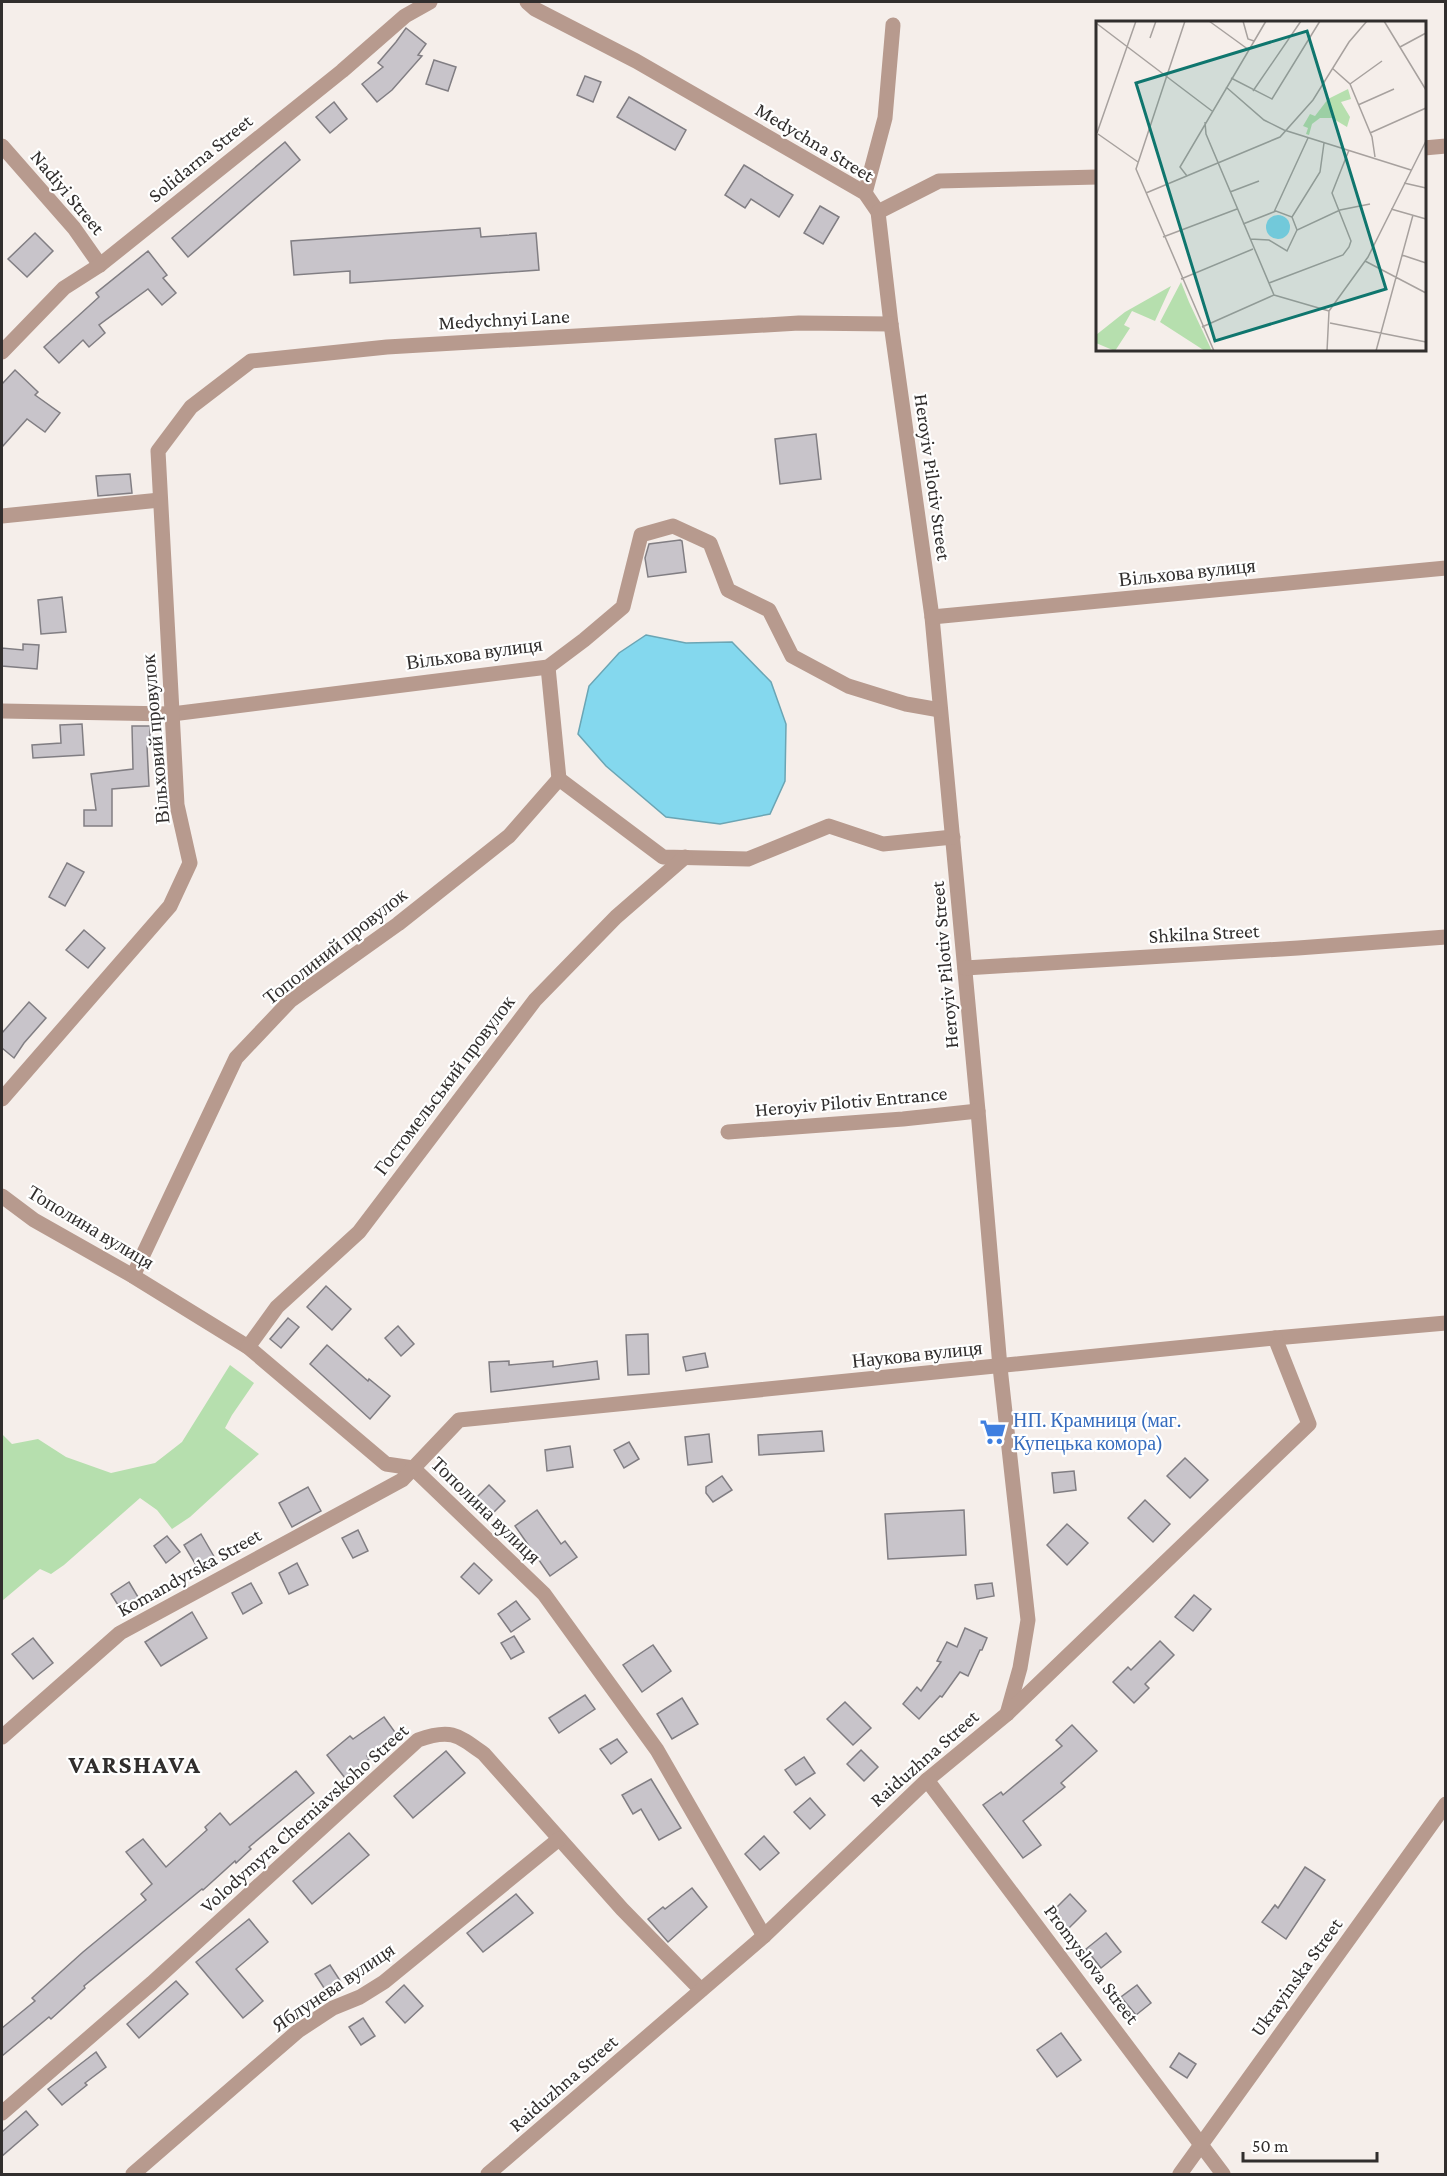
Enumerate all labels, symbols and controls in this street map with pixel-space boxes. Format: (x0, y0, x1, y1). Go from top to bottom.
inset map (1096, 21, 1426, 351)
street label: Medychna Street (751, 98, 879, 187)
street label: Solidarna Street (144, 109, 257, 207)
street label: Nadiyi Street (26, 145, 110, 240)
street label: Medychnyi Lane (438, 305, 571, 334)
street label: Heroyiv Pilotiv Street (909, 392, 956, 562)
street label: Вільхова вулиця (1117, 554, 1257, 591)
street label: Вільхова вулиця (404, 633, 544, 674)
street label: Вільховий провулок (137, 653, 174, 825)
street label: Heroyiv Pilotiv Street (926, 880, 963, 1050)
street label: Тополиний провулок (259, 883, 412, 1010)
street label: Shkilna Street (1148, 919, 1260, 947)
street label: Гостомельський провулок (369, 991, 520, 1180)
street label: Heroyiv Pilotiv Entrance (754, 1082, 948, 1121)
street label: Тополина вулиця (23, 1181, 158, 1274)
street label: Наукова вулиця (851, 1336, 984, 1373)
place label: НП. Крамниця (маг. Купецька комора) (1013, 1409, 1181, 1455)
supermarket icon: НП. Крамниця (маг. Купецька комора) (978, 1417, 1008, 1447)
street label: Тополина вулиця (426, 1452, 545, 1569)
street label: Komandyrska Street (113, 1523, 266, 1622)
street label: Raiduzhna Street (865, 1705, 983, 1811)
street label: Volodymyra Cherniavskoho Street (196, 1719, 413, 1918)
district label: VARSHAVA (68, 1750, 201, 1779)
street label: Promyslova Street (1039, 1900, 1144, 2029)
street label: Ukrayinska Street (1246, 1913, 1347, 2041)
street label: Яблунева вулиця (268, 1938, 399, 2037)
street label: Raiduzhna Street (504, 2030, 622, 2136)
scale bar (1243, 2125, 1376, 2163)
text: 50 m (1252, 2136, 1289, 2156)

